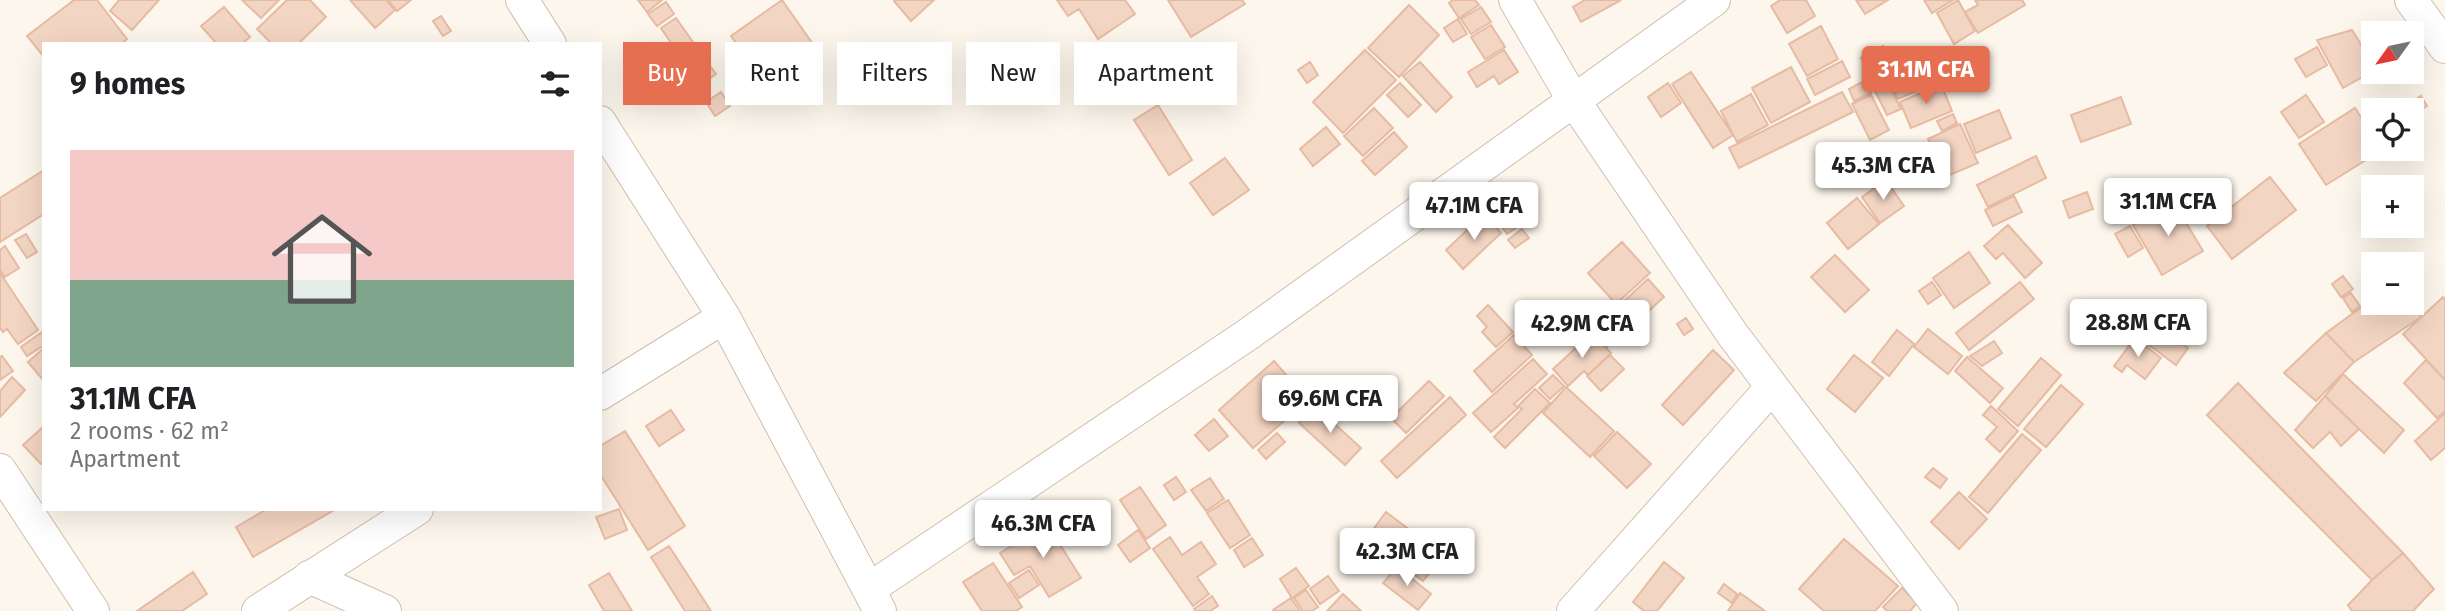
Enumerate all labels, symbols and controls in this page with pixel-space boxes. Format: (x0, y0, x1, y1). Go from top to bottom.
north arrow (2361, 21, 2424, 84)
map controls (2361, 21, 2424, 315)
chip: Buy (623, 42, 711, 105)
chip: Rent (725, 42, 823, 105)
chip: Filters (837, 42, 952, 105)
chip: New (966, 42, 1060, 105)
chip: Apartment (1074, 42, 1237, 105)
pin: 31.1M CFA (1846, 46, 2006, 106)
text: 31.1M CFA (1878, 55, 1974, 83)
icon: filters (536, 65, 574, 103)
text: 9 homes (70, 66, 185, 102)
button: locate (2361, 98, 2424, 161)
pin: 45.3M CFA (1803, 142, 1963, 202)
text: 45.3M CFA (1831, 151, 1935, 179)
button: + (2361, 175, 2424, 238)
pin: 31.1M CFA (2088, 178, 2248, 238)
pin: 47.1M CFA (1394, 182, 1554, 242)
text: 31.1M CFA (2120, 187, 2216, 215)
text: 47.1M CFA (1425, 191, 1523, 219)
icon: home (259, 196, 385, 322)
button: − (2361, 252, 2424, 315)
pin: 42.9M CFA (1502, 300, 1662, 360)
pin: 28.8M CFA (2058, 300, 2218, 359)
text: 28.8M CFA (2086, 308, 2190, 336)
text: 42.9M CFA (1531, 309, 1633, 337)
pin: 69.6M CFA (1250, 376, 1410, 435)
text: 31.1M CFA (70, 381, 196, 417)
text: 69.6M CFA (1278, 384, 1382, 412)
text: 2 rooms · 62 m² (70, 417, 229, 445)
text: Apartment (70, 445, 180, 473)
pin: 46.3M CFA (963, 500, 1123, 560)
text: 46.3M CFA (991, 509, 1095, 537)
pin: 42.3M CFA (1327, 528, 1487, 588)
text: 42.3M CFA (1356, 537, 1458, 565)

